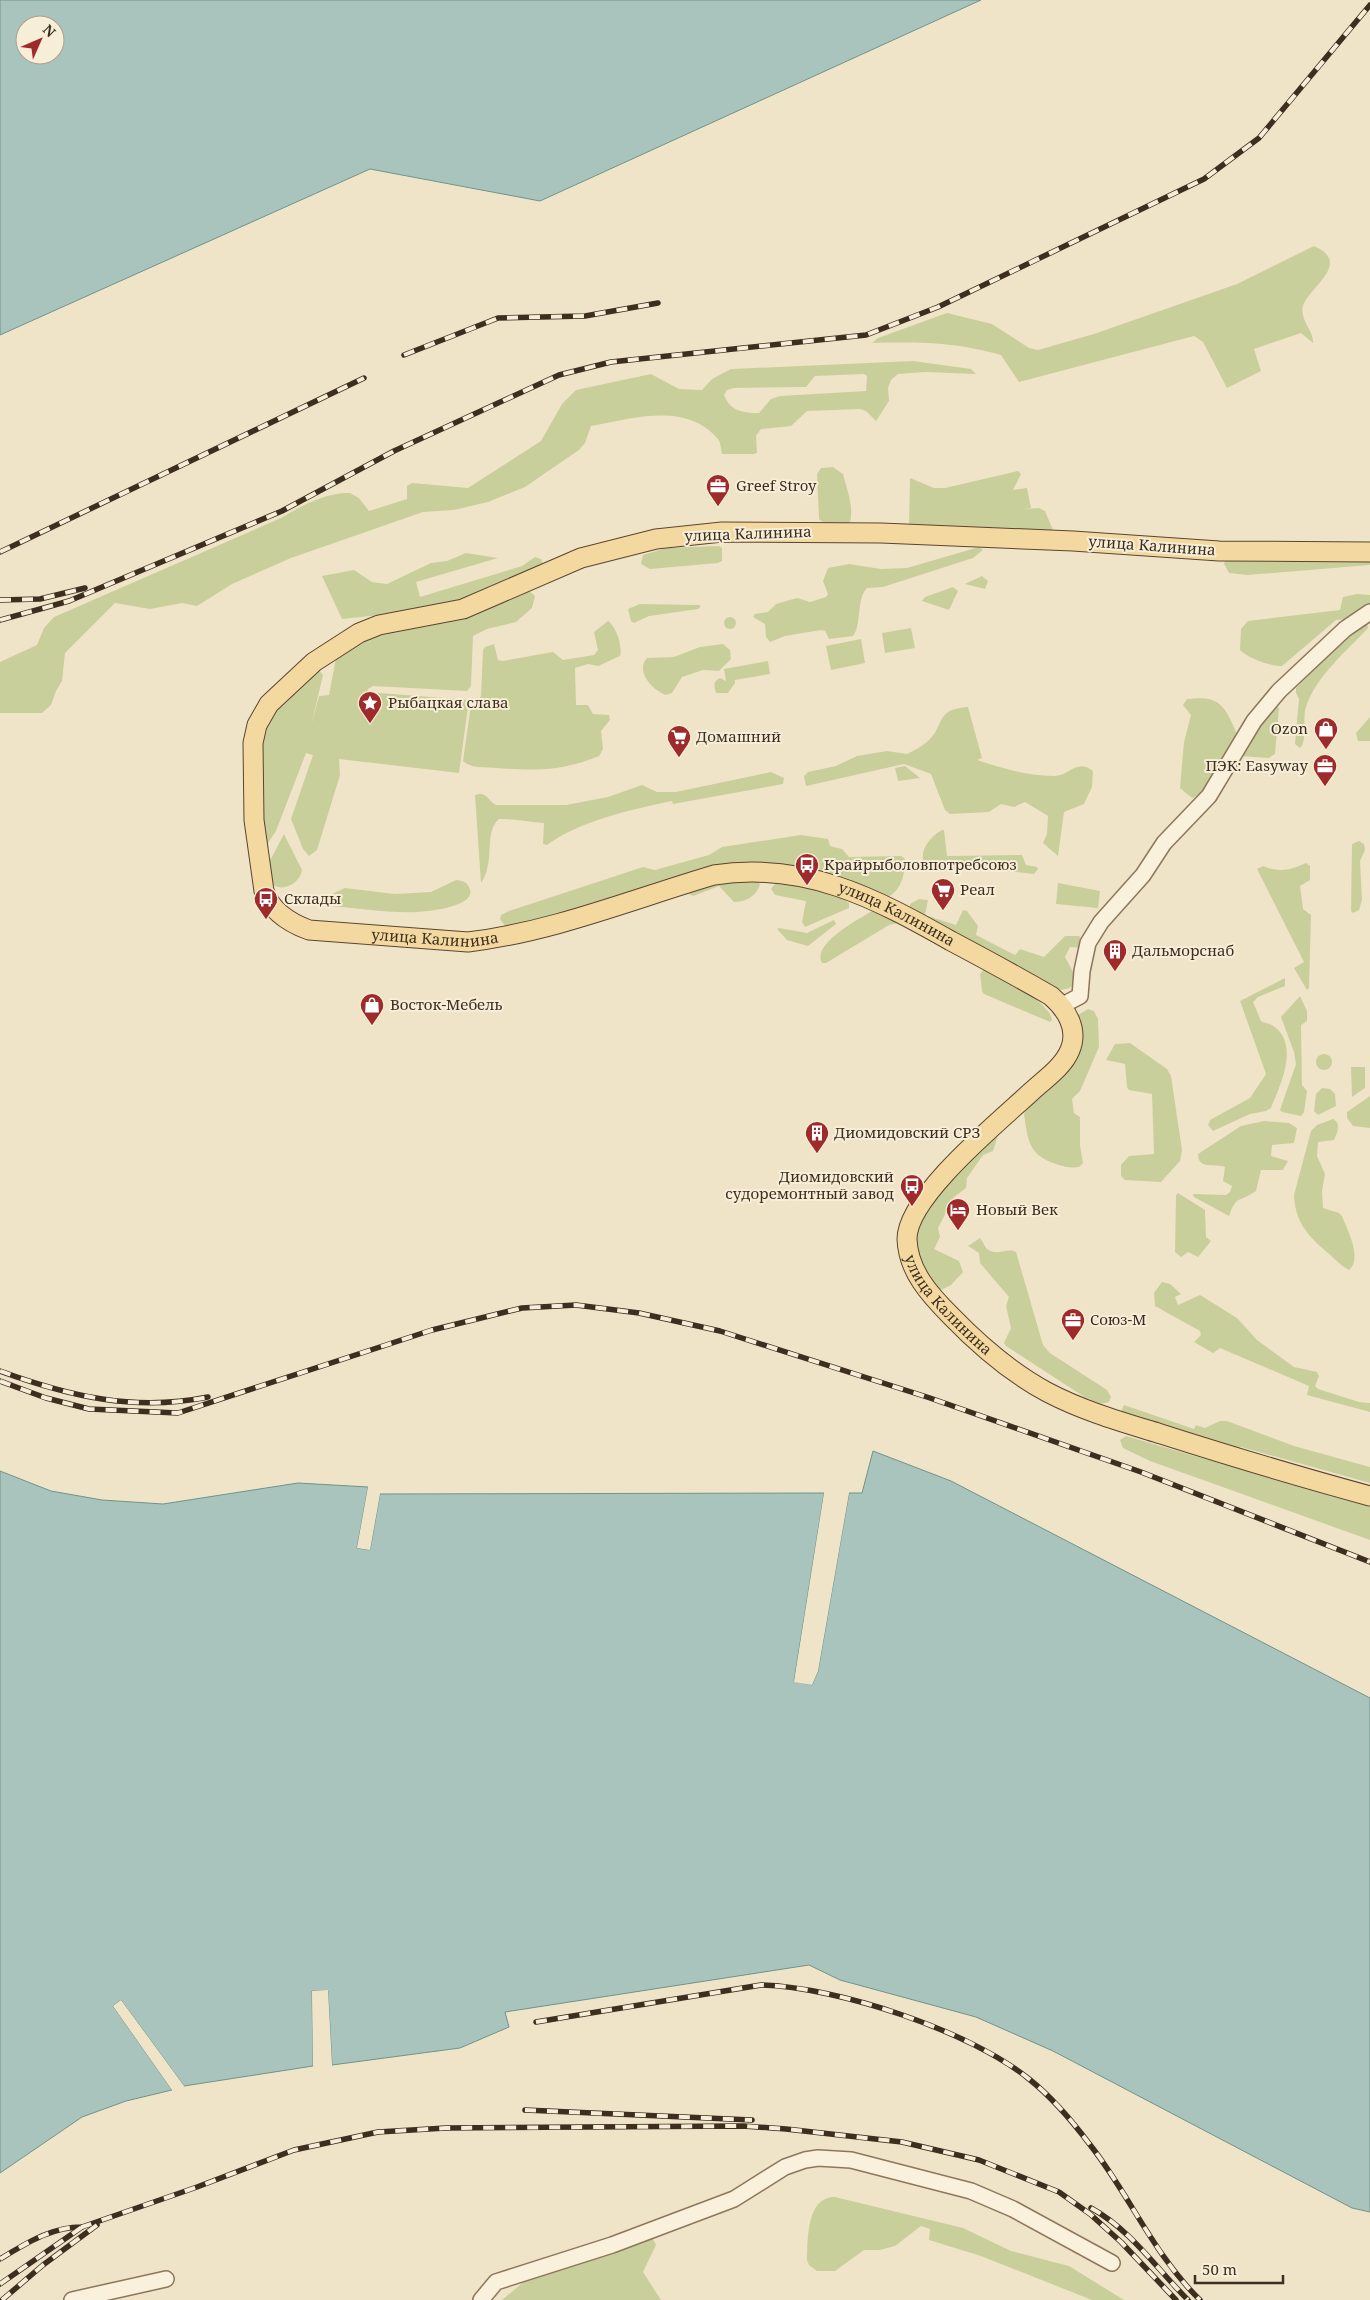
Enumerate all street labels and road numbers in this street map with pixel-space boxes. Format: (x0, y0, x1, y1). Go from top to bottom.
street label: улица Калинина (684, 521, 812, 545)
street label: улица Калинина (1088, 531, 1216, 559)
street label: улица Калинина (836, 876, 959, 950)
street label: улица Калинина (371, 924, 500, 951)
street label: улица Калинина (901, 1252, 997, 1359)

